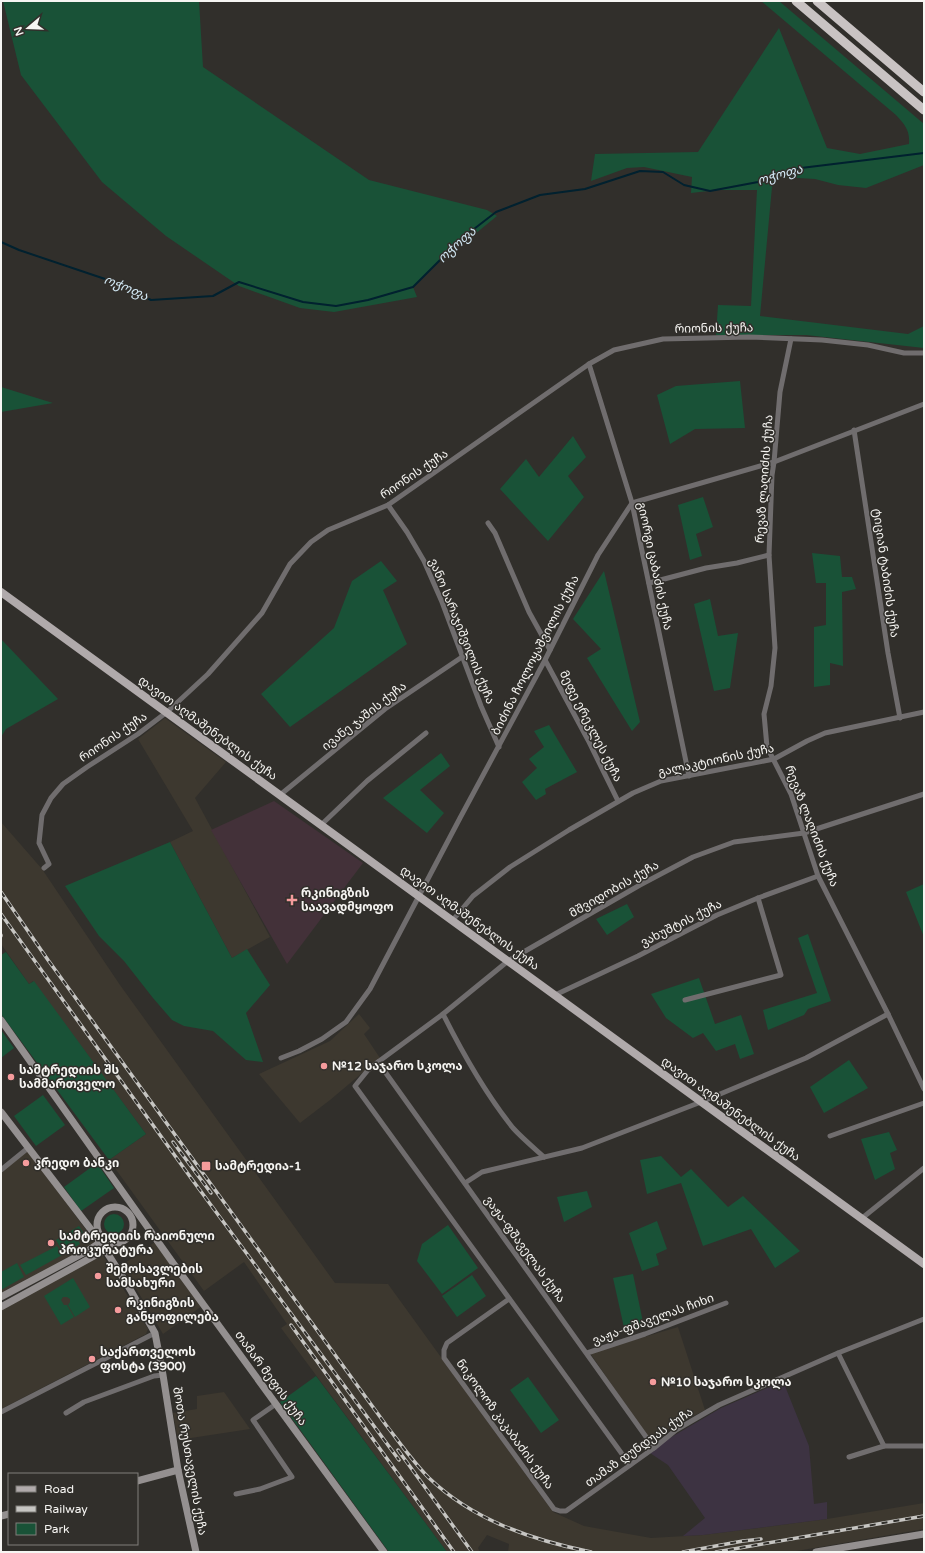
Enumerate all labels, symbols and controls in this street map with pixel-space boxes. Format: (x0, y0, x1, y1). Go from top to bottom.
north arrow (8, 8, 48, 48)
text: N (11, 25, 27, 37)
water label: ოჭოფა (756, 161, 805, 189)
water label: ოჭოფა (434, 223, 480, 266)
water label: ოჭოფა (102, 272, 151, 305)
street label: რიონის ქუჩა (675, 320, 753, 336)
street label: რევაზ ლაღიძის ქუჩა (753, 414, 776, 544)
street label: რიონის ქუჩა (377, 446, 451, 502)
street label: გიორგი ცაბაძის ქუჩა (635, 501, 675, 631)
street label: ტიციან ტაბიძის ქუჩა (870, 507, 902, 639)
street label: ვანო სარაჯიშვილის ქუჩა (425, 556, 498, 706)
street label: ბიძინა ჩოლოყაშვილის ქუჩა (488, 573, 582, 738)
street label: მეფე ერეკლეს ქუჩა (556, 668, 625, 785)
street label: დავით აღმაშენებლის ქუჩა (135, 673, 280, 784)
street label: ივანე ჯაშის ქუჩა (319, 679, 409, 753)
street label: რიონის ქუჩა (76, 709, 150, 765)
street label: გალაკტიონის ქუჩა (657, 741, 776, 780)
street label: რევაზ ლაღიძის ქუჩა (781, 763, 842, 889)
street label: მშვიდობის ქუჩა (567, 858, 662, 921)
street label: დავით აღმაშენებლის ქუჩა (397, 863, 542, 974)
place label: რკინიგზის საავადმყოფო (301, 886, 394, 915)
marker: რკინიგზის საავადმყოფო (286, 894, 298, 906)
street label: ვახუშტის ქუჩა (638, 896, 724, 950)
street label: დავით აღმაშენებლის ქუჩა (658, 1054, 803, 1165)
place label: №12 საჯარო სკოლა (332, 1059, 463, 1074)
marker: №12 საჯარო სკოლა (319, 1061, 329, 1071)
place label: სამტრედიის შს სამმართველო (19, 1063, 119, 1092)
marker: სამტრედიის შს სამმართველო (6, 1072, 16, 1082)
place label: კრედო ბანკი (34, 1156, 119, 1171)
marker: კრედო ბანკი (21, 1158, 31, 1168)
place label: სამტრედია-1 (215, 1159, 301, 1174)
marker: სამტრედია-1 (200, 1160, 212, 1172)
street label: ვაჟა-ფშაველას ქუჩა (481, 1193, 568, 1306)
place label: სამტრედიის რაიონული პროკურატურა (59, 1229, 215, 1257)
marker: სამტრედიის რაიონული პროკურატურა (46, 1238, 56, 1248)
place label: შემოსავლების სამსახური (106, 1262, 203, 1290)
marker: შემოსავლების სამსახური (93, 1271, 103, 1281)
street label: ვაჟა-ფშაველას ჩიხი (590, 1290, 716, 1348)
place label: რკინიგზის განყოფილება (126, 1296, 219, 1325)
marker: რკინიგზის განყოფილება (113, 1305, 123, 1315)
street label: თამარ მეფის ქუჩა (232, 1328, 310, 1428)
place label: საქართველოს ფოსტა (3900) (100, 1345, 196, 1373)
marker: საქართველოს ფოსტა (3900) (87, 1354, 97, 1364)
street label: ნიკოლოზ კაკაბაძის ქუჩა (452, 1356, 557, 1492)
place label: №10 საჯარო სკოლა (661, 1375, 792, 1390)
marker: №10 საჯარო სკოლა (648, 1377, 658, 1387)
street label: შოთა რუსთაველის ქუჩა (169, 1386, 210, 1536)
street label: თამაზ დუნდუას ქუჩა (582, 1404, 696, 1490)
legend (8, 1473, 138, 1545)
text: Road (44, 1482, 74, 1496)
text: Railway (44, 1502, 88, 1516)
text: Park (44, 1522, 70, 1536)

